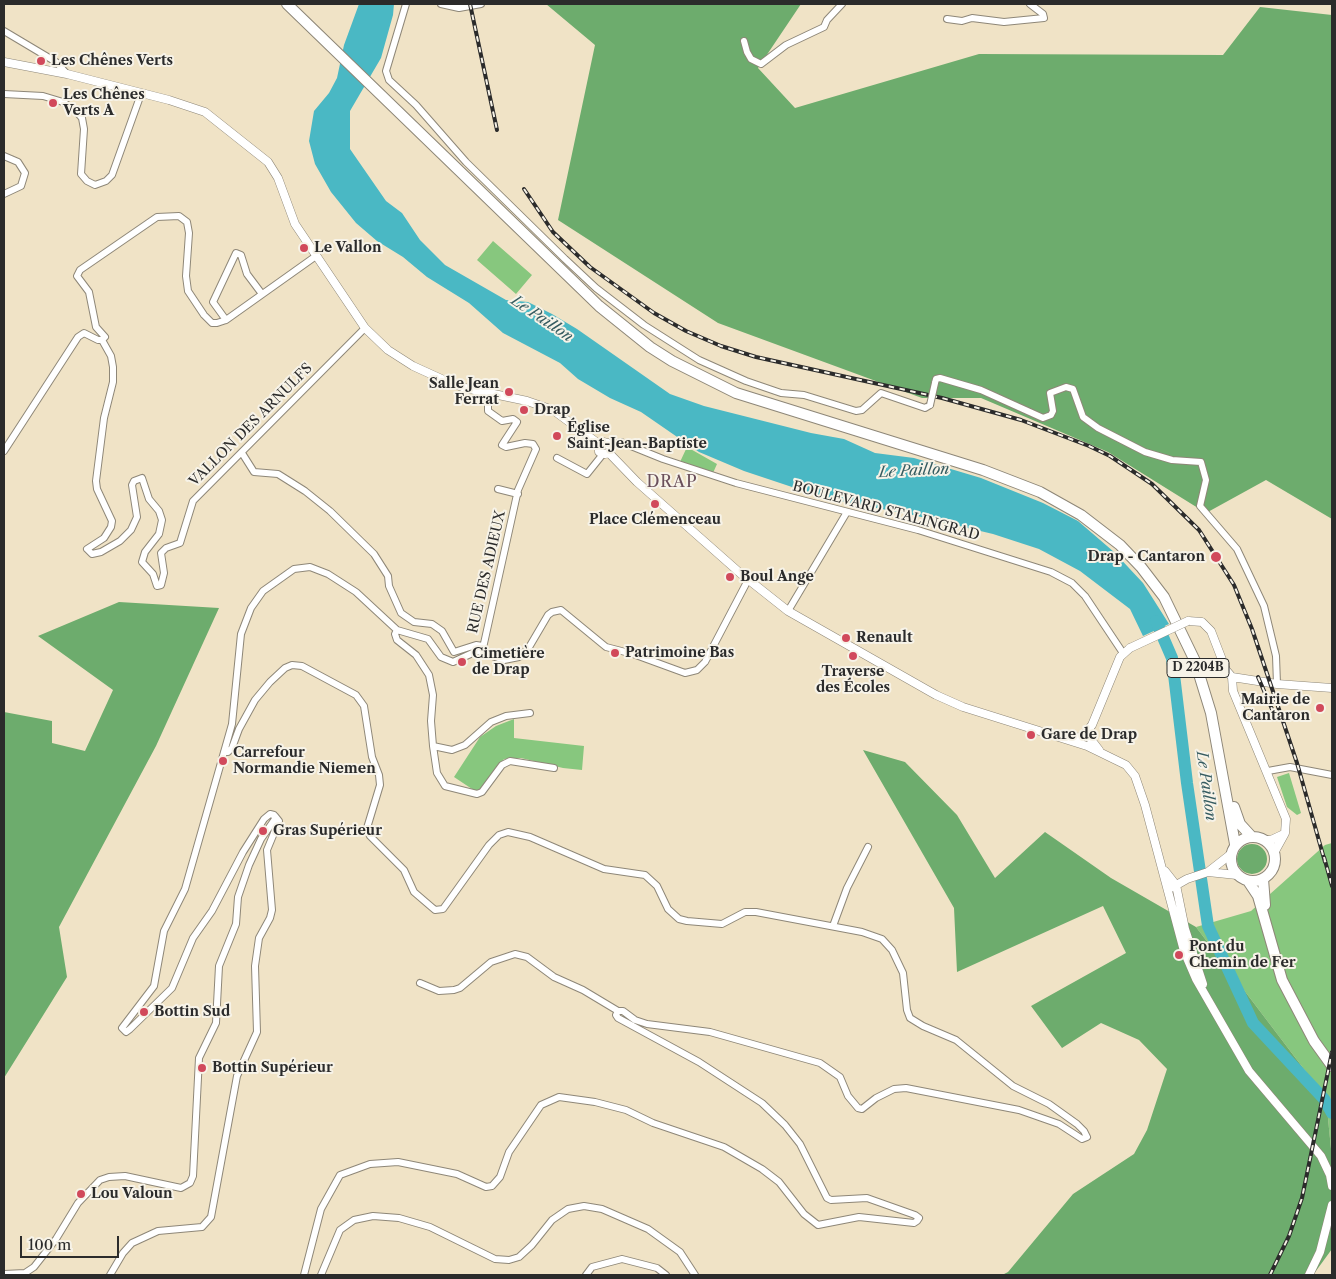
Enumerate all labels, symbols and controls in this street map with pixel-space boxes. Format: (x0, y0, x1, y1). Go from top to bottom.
place label: Les Chênes Verts (51, 53, 173, 69)
marker: Les Chênes Verts (35, 55, 47, 67)
place label: Les Chênes Verts A (63, 87, 145, 120)
marker: Les Chênes Verts A (47, 97, 59, 109)
place label: Le Vallon (314, 240, 382, 256)
marker: Le Vallon (298, 242, 310, 254)
water label: Le Paillon (508, 292, 576, 346)
street label: VALLON DES ARNULFS (186, 360, 316, 490)
place label: Salle Jean Ferrat (429, 376, 499, 408)
marker: Salle Jean Ferrat (503, 386, 515, 398)
place label: Drap (534, 402, 570, 418)
marker: Drap (518, 404, 530, 416)
place label: Église Saint-Jean-Baptiste (567, 420, 707, 452)
marker: Église Saint-Jean-Baptiste (551, 430, 563, 442)
water label: Le Paillon (878, 460, 950, 482)
district label: DRAP (646, 472, 698, 492)
street label: BOULEVARD STALINGRAD (791, 478, 981, 544)
marker: Place Clémenceau (649, 498, 661, 510)
street label: RUE DES ADIEUX (465, 509, 509, 635)
place label: Place Clémenceau (589, 512, 721, 528)
place label: Drap - Cantaron (1088, 549, 1205, 565)
marker: Drap - Cantaron (1209, 550, 1223, 564)
place label: Boul Ange (740, 569, 814, 585)
marker: Boul Ange (724, 571, 736, 583)
place label: Renault (856, 630, 913, 646)
marker: Renault (840, 632, 852, 644)
place label: Patrimoine Bas (625, 645, 734, 661)
place label: Cimetière de Drap (472, 646, 545, 679)
marker: Patrimoine Bas (609, 647, 621, 659)
marker: Traverse des Écoles (847, 650, 859, 662)
marker: Cimetière de Drap (456, 656, 468, 668)
road number: D 2204B (1167, 658, 1229, 678)
place label: Traverse des Écoles (816, 664, 890, 696)
place label: Mairie de Cantaron (1241, 692, 1310, 724)
marker: Mairie de Cantaron (1314, 702, 1326, 714)
place label: Gare de Drap (1041, 727, 1137, 743)
marker: Gare de Drap (1025, 729, 1037, 741)
place label: Carrefour Normandie Niemen (233, 745, 376, 778)
water label: Le Paillon (1192, 750, 1220, 822)
marker: Carrefour Normandie Niemen (217, 755, 229, 767)
place label: Gras Supérieur (273, 823, 382, 839)
marker: Gras Supérieur (257, 825, 269, 837)
place label: Pont du Chemin de Fer (1189, 939, 1296, 972)
marker: Pont du Chemin de Fer (1173, 949, 1185, 961)
place label: Bottin Sud (154, 1004, 230, 1020)
marker: Bottin Sud (138, 1006, 150, 1018)
place label: Bottin Supérieur (212, 1060, 333, 1076)
marker: Bottin Supérieur (196, 1062, 208, 1074)
place label: Lou Valoun (91, 1186, 173, 1202)
marker: Lou Valoun (75, 1188, 87, 1200)
scale bar (22, 1226, 121, 1258)
text: 100 m (28, 1235, 71, 1254)

